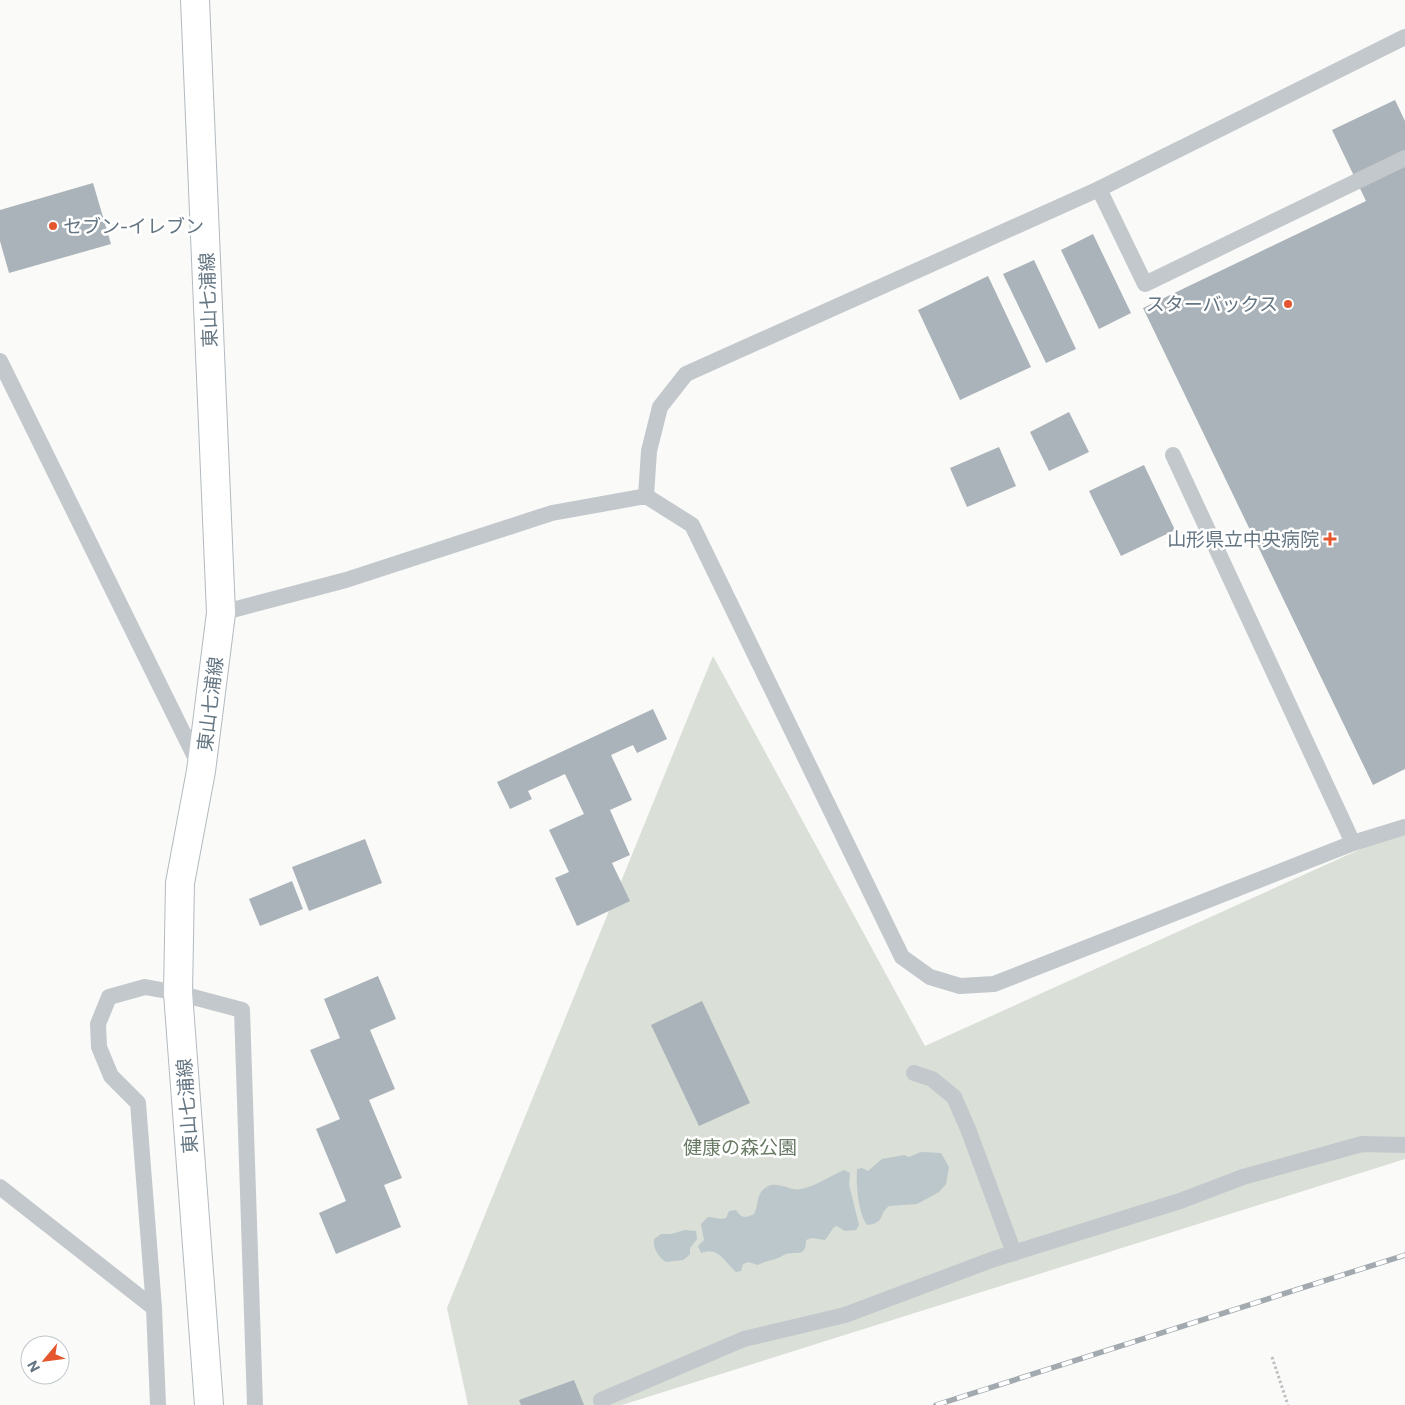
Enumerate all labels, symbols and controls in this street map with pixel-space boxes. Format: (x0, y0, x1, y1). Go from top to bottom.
place label: セブン-イレブン (63, 214, 204, 237)
marker: セブン-イレブン (47, 220, 59, 232)
street label: 東山七浦線 (194, 252, 221, 348)
place label: スターバックス (1146, 292, 1278, 315)
marker: スターバックス (1282, 298, 1294, 310)
place label: 山形県立中央病院 (1167, 527, 1319, 550)
marker: 山形県立中央病院 (1323, 532, 1337, 546)
street label: 東山七浦線 (192, 655, 227, 752)
street label: 東山七浦線 (172, 1058, 201, 1154)
park label: 健康の森公園 (683, 1135, 797, 1158)
north arrow (20, 1335, 70, 1385)
text: N (23, 1358, 43, 1375)

